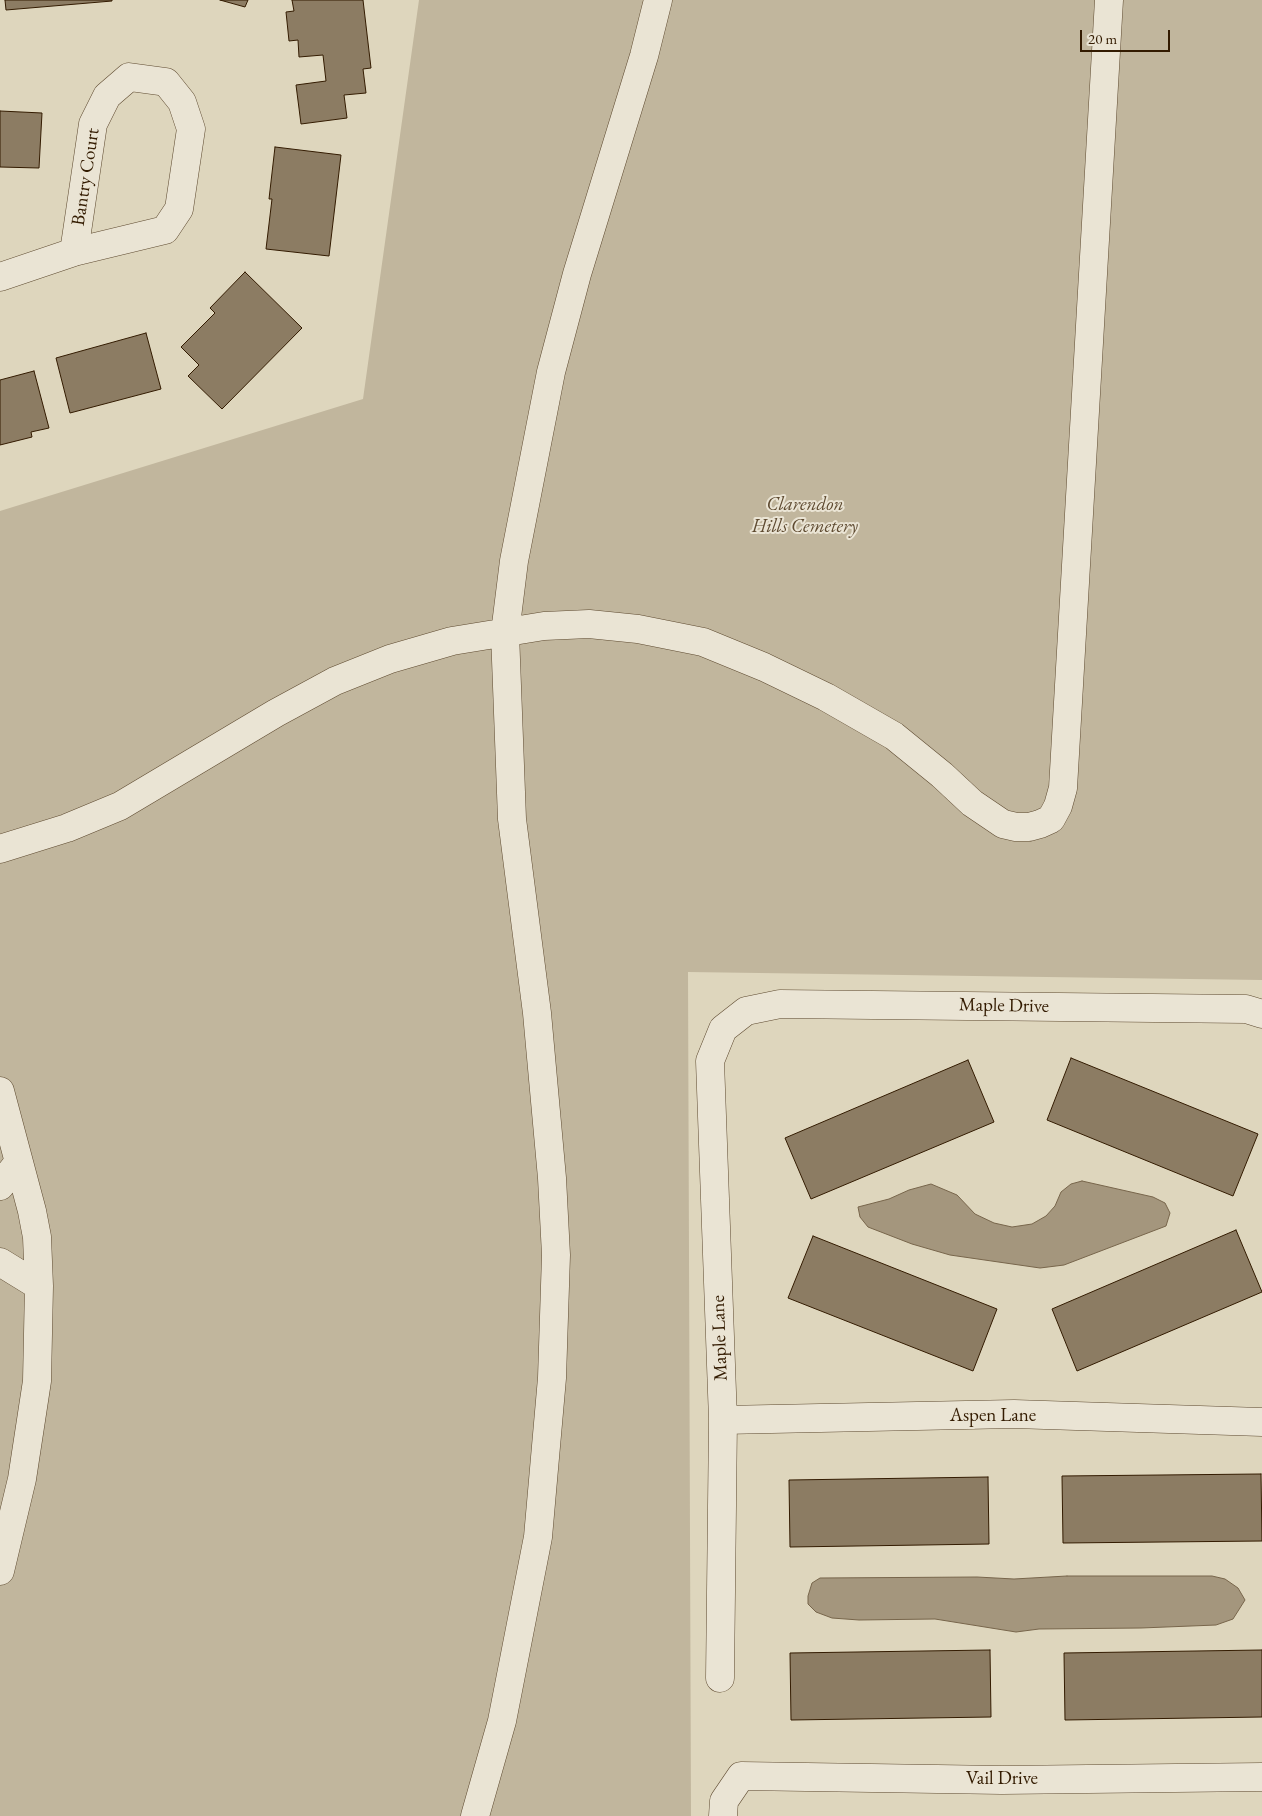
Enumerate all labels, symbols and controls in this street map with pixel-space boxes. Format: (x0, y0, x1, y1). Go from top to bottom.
scale bar (1082, 20, 1172, 52)
text: 20 m (1088, 29, 1117, 48)
street label: Bantry Court (67, 127, 105, 227)
park label: Clarendon Hills Cemetery (752, 494, 858, 538)
street label: Maple Drive (959, 994, 1049, 1018)
street label: Maple Lane (707, 1295, 733, 1381)
street label: Aspen Lane (950, 1405, 1036, 1427)
street label: Vail Drive (966, 1768, 1038, 1790)

